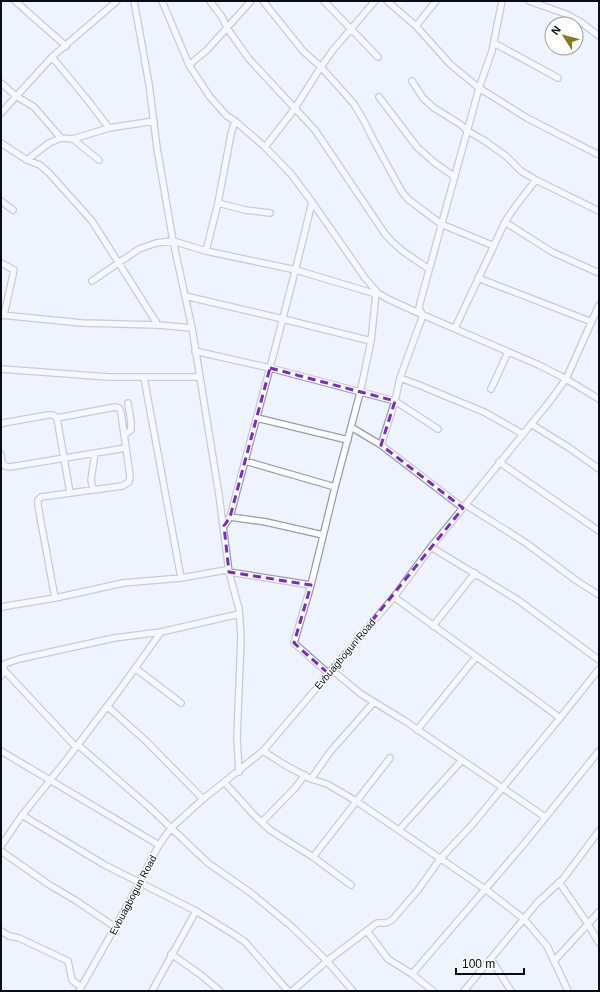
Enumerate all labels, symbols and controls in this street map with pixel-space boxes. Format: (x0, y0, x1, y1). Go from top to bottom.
north arrow (544, 16, 584, 56)
text: N (549, 23, 563, 37)
street label: Evbuagbogun Road (312, 617, 378, 691)
street label: Evbuagbogun Road (107, 853, 159, 937)
scale bar (456, 950, 524, 976)
text: 100 m (462, 957, 495, 971)

